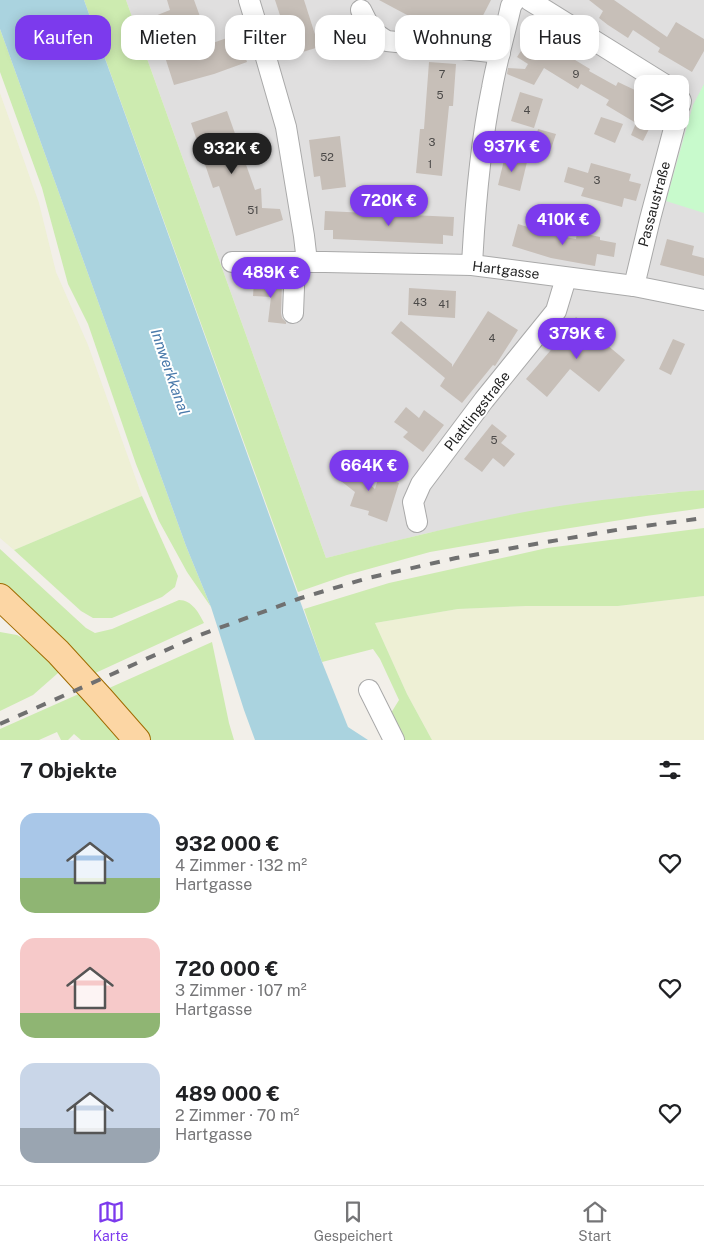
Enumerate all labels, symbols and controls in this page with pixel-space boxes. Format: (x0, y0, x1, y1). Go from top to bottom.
chip: Kaufen (15, 15, 111, 60)
chip: Mieten (121, 15, 215, 60)
chip: Filter (225, 15, 305, 60)
chip: Neu (315, 15, 385, 60)
chip: Wohnung (395, 15, 510, 60)
chip: Haus (520, 15, 599, 60)
house number: 7 (439, 68, 446, 80)
house number: 9 (573, 68, 580, 80)
map controls (634, 75, 689, 130)
button: layers (634, 75, 689, 130)
house number: 5 (436, 89, 444, 101)
house number: 4 (524, 104, 531, 116)
pin: 937K € (471, 130, 553, 173)
pin: 932K € (191, 132, 273, 175)
house number: 3 (429, 136, 436, 148)
text: 937K € (484, 137, 540, 156)
text: 932K € (204, 139, 260, 158)
house number: 52 (320, 151, 334, 163)
house number: 1 (428, 158, 432, 170)
street label: Passaustraße (635, 159, 673, 249)
house number: 3 (594, 174, 601, 186)
pin: 720K € (348, 184, 430, 227)
text: 720K € (361, 191, 417, 210)
house number: 51 (247, 204, 259, 216)
pin: 410K € (522, 204, 604, 246)
text: 410K € (536, 210, 590, 229)
pin: 489K € (230, 256, 312, 299)
street label: Hartgasse (471, 258, 541, 282)
text: 489K € (242, 263, 300, 282)
house number: 43 (413, 296, 427, 308)
house number: 41 (438, 298, 450, 310)
pin: 379K € (536, 318, 618, 360)
text: 379K € (549, 324, 605, 343)
water label: Innwerkkanal (148, 326, 193, 417)
house number: 4 (489, 332, 496, 344)
street label: Plattlingstraße (441, 368, 513, 454)
house number: 5 (490, 434, 498, 446)
pin: 664K € (328, 450, 410, 492)
text: 664K € (340, 456, 398, 475)
icon: filters (656, 756, 684, 784)
text: 7 Objekte (20, 758, 117, 783)
text: 932 000 € (175, 831, 280, 856)
icon: home (60, 833, 120, 893)
icon: heart (656, 849, 684, 877)
text: 4 Zimmer · 132 m² (175, 856, 307, 875)
text: Hartgasse (175, 875, 252, 894)
text: 720 000 € (175, 956, 279, 981)
icon: home (60, 958, 120, 1018)
icon: heart (656, 974, 684, 1002)
text: 3 Zimmer · 107 m² (175, 981, 307, 1000)
text: Hartgasse (175, 1000, 252, 1019)
text: 489 000 € (175, 1081, 280, 1106)
icon: home (60, 1083, 120, 1143)
icon: heart (656, 1099, 684, 1127)
text: 2 Zimmer · 70 m² (175, 1106, 299, 1125)
text: Hartgasse (175, 1125, 252, 1144)
tab: Karte (93, 1198, 128, 1244)
tab: Gespeichert (314, 1198, 393, 1244)
tab: Start (578, 1198, 611, 1244)

